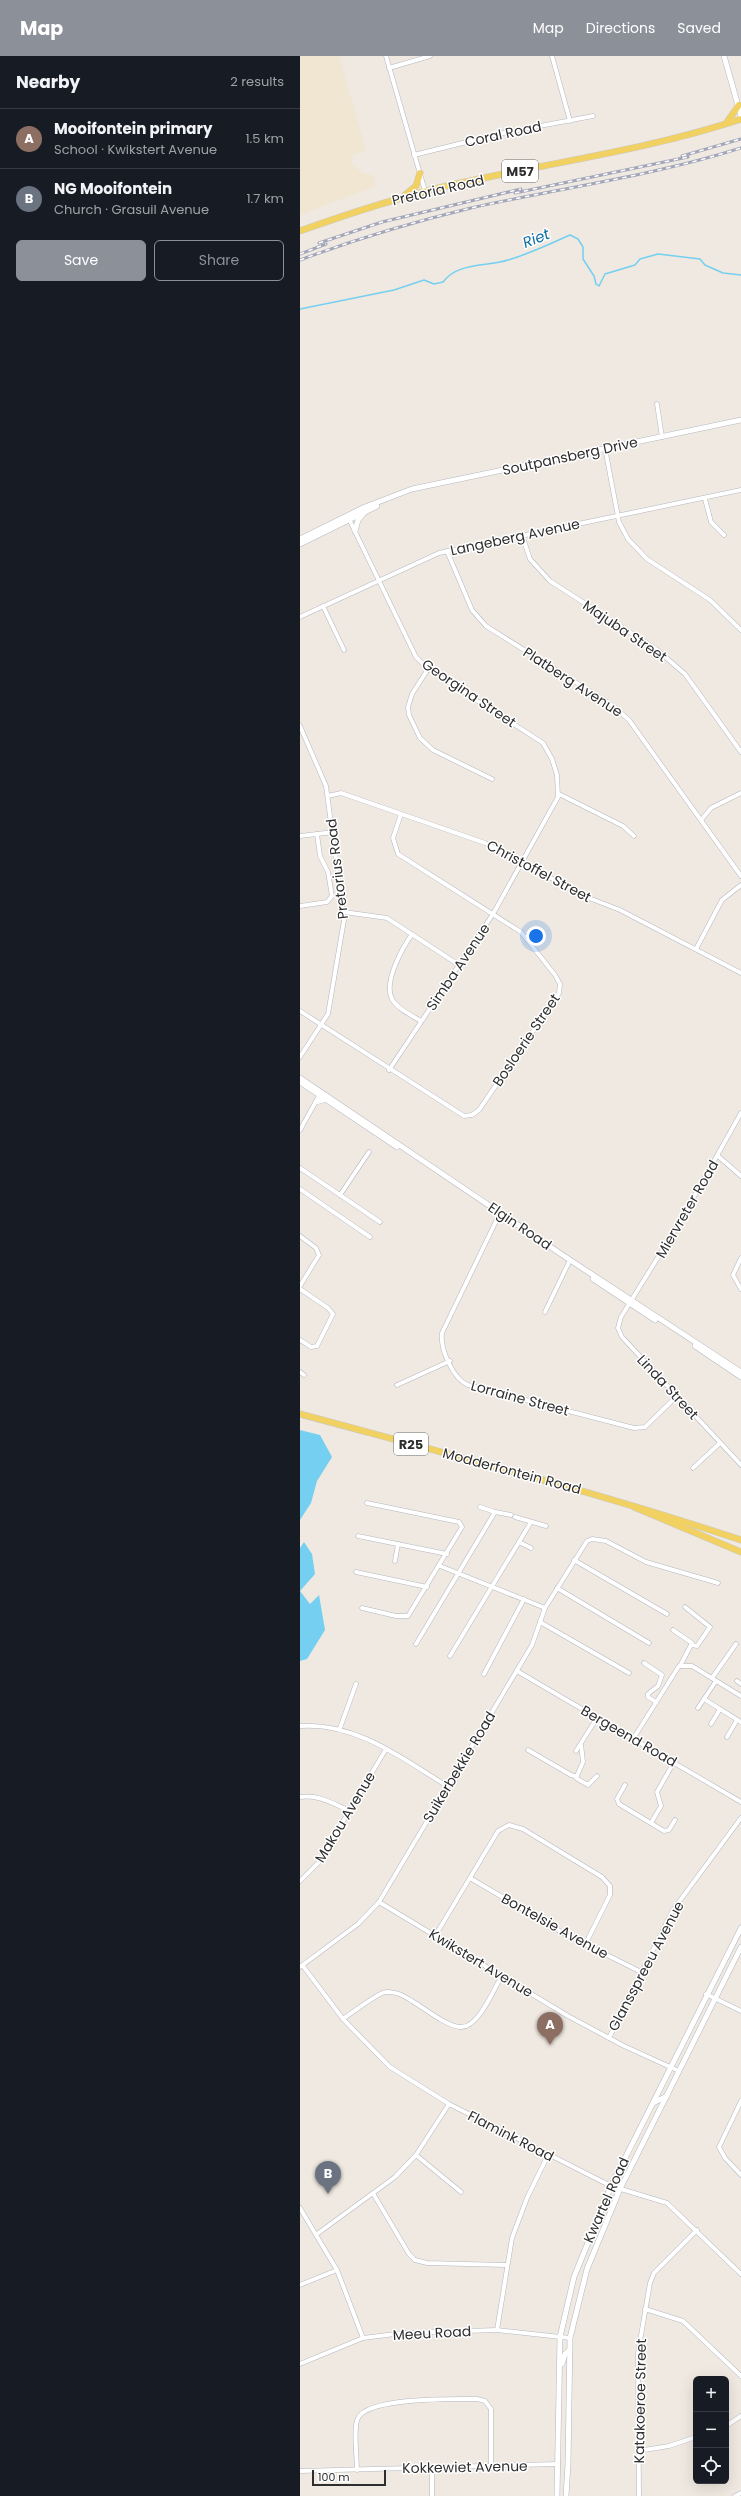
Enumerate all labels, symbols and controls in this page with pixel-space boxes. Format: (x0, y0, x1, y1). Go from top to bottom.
text: Map (20, 15, 63, 42)
text: Map (533, 18, 564, 38)
text: Directions (586, 18, 655, 38)
text: Saved (677, 18, 721, 38)
text: Nearby (16, 70, 80, 94)
text: 2 results (230, 72, 284, 91)
street label: Coral Road (463, 116, 543, 152)
text: Mooifontein primary (54, 118, 212, 139)
text: A (24, 129, 34, 148)
text: 1.5 km (245, 129, 284, 148)
text: School · Kwikstert Avenue (54, 140, 217, 159)
road number: M57 (502, 160, 538, 182)
street label: Pretoria Road (390, 170, 486, 210)
text: NG Mooifontein (54, 178, 172, 199)
text: B (25, 189, 33, 208)
text: 1.7 km (246, 189, 284, 208)
text: Church · Grasuil Avenue (54, 200, 209, 219)
water label: Riet (519, 223, 553, 253)
button: Save (16, 240, 146, 281)
button: Share (154, 240, 284, 281)
street label: Soutpansberg Drive (500, 432, 640, 480)
street label: Langeberg Avenue (448, 513, 582, 560)
street label: Majuba Street (579, 595, 671, 667)
street label: Platberg Avenue (519, 642, 627, 722)
street label: Georgina Street (418, 654, 520, 732)
street label: Pretorius Road (321, 818, 353, 920)
street label: Christoffel Street (483, 835, 595, 907)
street label: Simba Avenue (421, 919, 495, 1015)
your location (526, 926, 546, 946)
street label: Bosloerie Street (488, 990, 564, 1090)
street label: Miervreter Road (651, 1156, 723, 1262)
street label: Elgin Road (484, 1197, 556, 1255)
street label: Linda Street (633, 1350, 703, 1424)
street label: Lorraine Street (469, 1375, 571, 1421)
road number: R25 (394, 1433, 428, 1455)
street label: Modderfontein Road (440, 1443, 584, 1499)
street label: Bergeend Road (577, 1700, 681, 1772)
street label: Suikerbekkie Road (418, 1708, 500, 1826)
street label: Makou Avenue (310, 1767, 380, 1866)
street label: Bontelsie Avenue (498, 1888, 612, 1964)
street label: Glansspreeu Avenue (603, 1897, 689, 2035)
street label: Kwikstert Avenue (425, 1924, 537, 2002)
pin: A (537, 2012, 563, 2045)
street label: Flamink Road (465, 2106, 557, 2166)
street label: Kwartel Road (578, 2154, 634, 2246)
pin: B (315, 2161, 341, 2194)
street label: Meeu Road (392, 2321, 472, 2345)
street label: Katakoeroe Street (629, 2338, 651, 2464)
map controls (693, 2376, 729, 2484)
button: + (693, 2376, 729, 2412)
button: − (693, 2412, 729, 2448)
button: locate (693, 2448, 729, 2484)
street label: Kokkewiet Avenue (402, 2456, 528, 2478)
scale bar (312, 2468, 386, 2487)
text: 100 m (318, 2469, 350, 2485)

